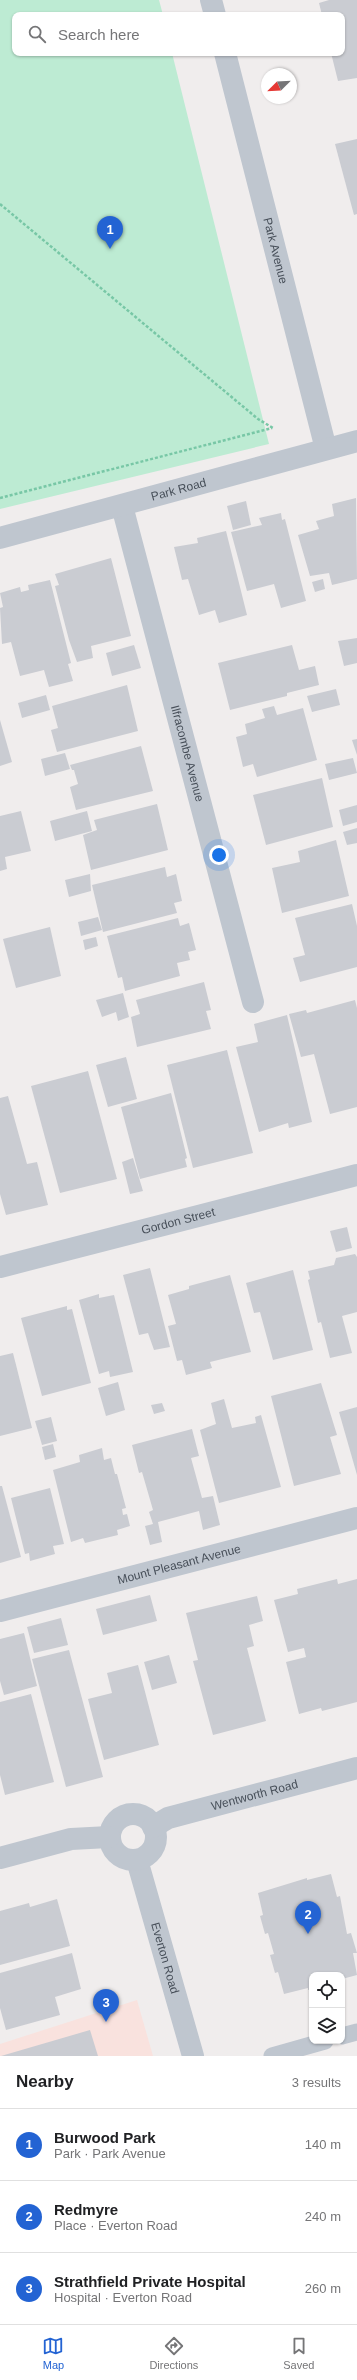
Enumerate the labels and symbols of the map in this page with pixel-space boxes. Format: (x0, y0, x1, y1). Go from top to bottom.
north arrow (261, 68, 297, 104)
pin: 1 (97, 216, 123, 249)
street label: Park Avenue (260, 216, 291, 286)
street label: Park Road (149, 475, 208, 504)
street label: Ilfracombe Avenue (168, 704, 207, 804)
your location (209, 845, 229, 865)
street label: Gordon Street (140, 1205, 217, 1237)
street label: Mount Pleasant Avenue (116, 1542, 242, 1587)
street label: Wentworth Road (210, 1777, 299, 1813)
pin: 2 (295, 1901, 321, 1934)
street label: Everton Road (148, 1921, 182, 1995)
pin: 3 (93, 1989, 119, 2022)

